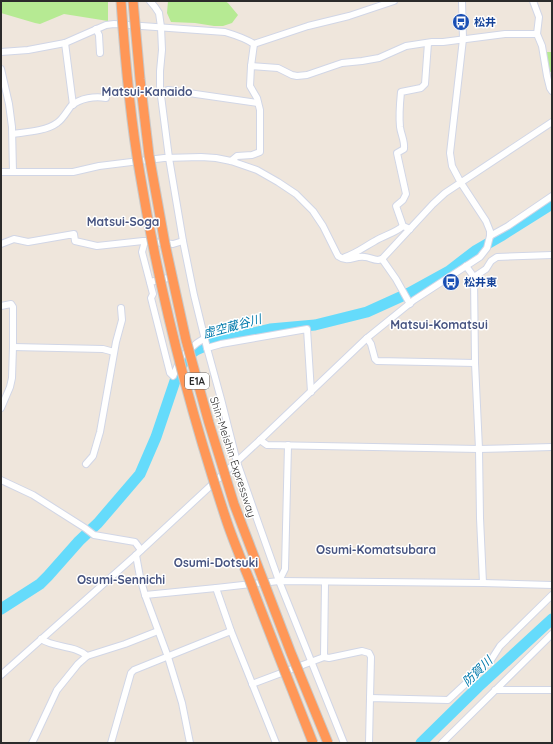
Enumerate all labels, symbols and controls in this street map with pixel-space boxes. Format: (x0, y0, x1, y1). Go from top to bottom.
bus stop icon: 松井 (451, 12, 471, 32)
place label: 松井 (474, 15, 496, 29)
district label: Matsui-Kanaido (102, 84, 193, 99)
district label: Matsui-Soga (87, 214, 159, 229)
bus stop icon: 松井東 (441, 272, 461, 292)
place label: 松井東 (464, 275, 497, 289)
water label: 虚空蔵谷川 (201, 310, 265, 341)
district label: Matsui-Komatsui (390, 317, 488, 332)
road number: E1A (185, 373, 209, 389)
street label: Shin-Meishin Expressway (207, 395, 259, 519)
district label: Osumi-Komatsubara (316, 542, 436, 557)
district label: Osumi-Dotsuki (174, 555, 258, 570)
district label: Osumi-Sennichi (77, 572, 165, 587)
water label: 防賀川 (459, 652, 497, 689)

